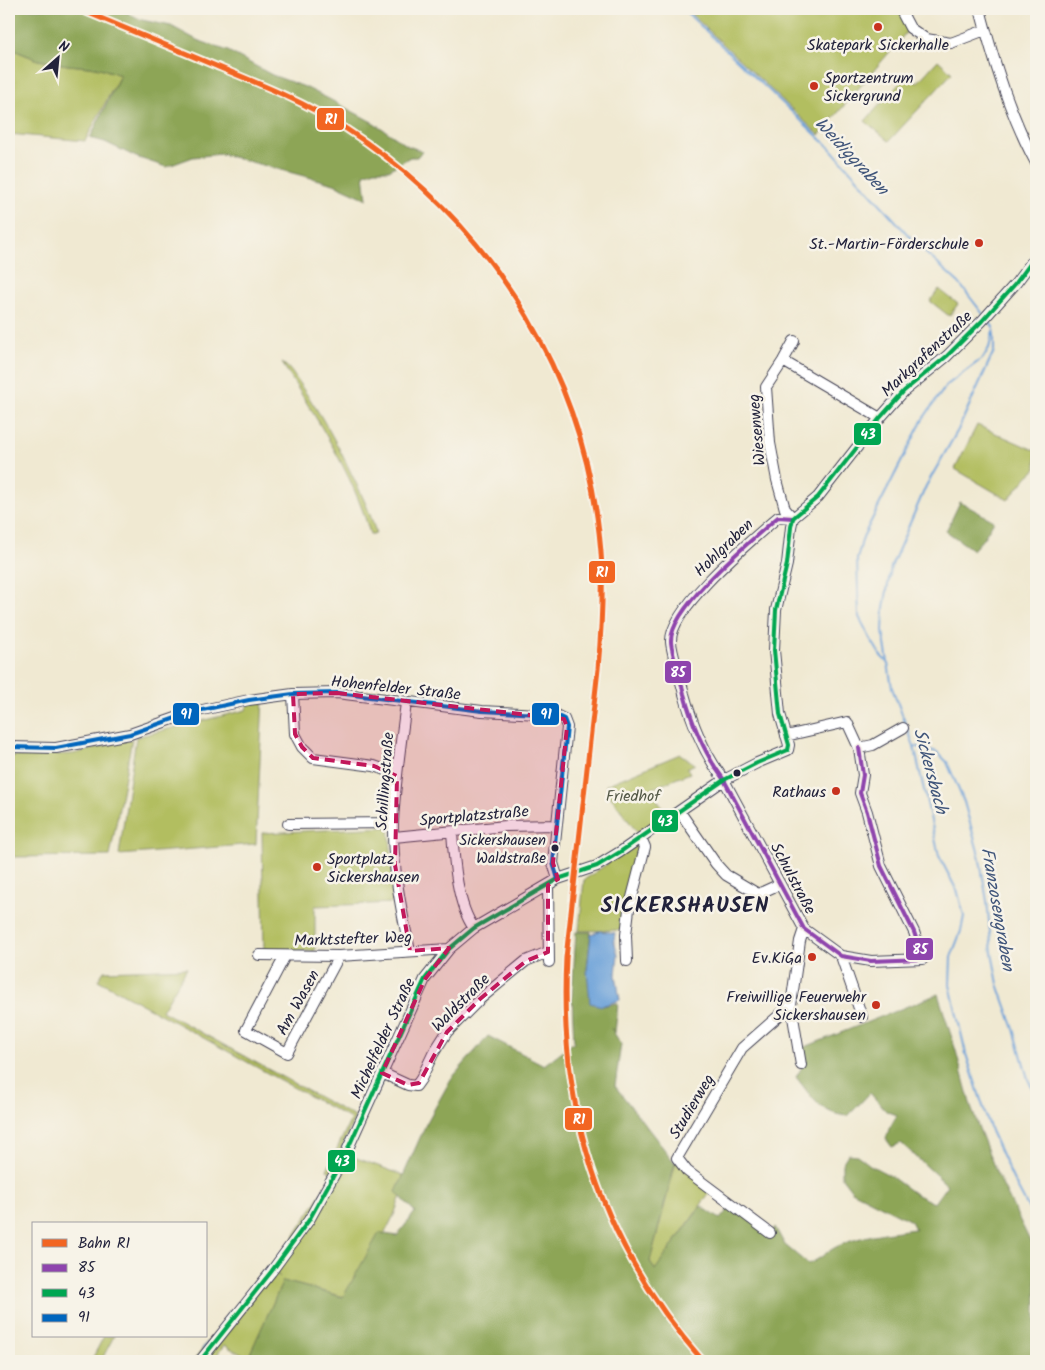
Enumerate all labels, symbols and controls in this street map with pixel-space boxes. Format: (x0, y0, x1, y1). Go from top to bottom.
marker: Skatepark Sickerhalle (872, 21, 884, 33)
north arrow (32, 32, 82, 82)
place label: Skatepark Sickerhalle (807, 33, 949, 58)
text: N (55, 35, 73, 59)
place label: Sportzentrum Sickergrund (824, 66, 914, 109)
marker: Sportzentrum Sickergrund (808, 80, 820, 92)
line badge: R1 (316, 107, 345, 131)
text: R1 (325, 109, 338, 131)
water label: Weidiggraben (807, 111, 896, 204)
place label: St.-Martin-Förderschule (809, 232, 969, 257)
marker: St.-Martin-Förderschule (973, 237, 985, 249)
street label: Markgrafenstraße (876, 305, 978, 403)
street label: Wiesenweg (742, 393, 773, 467)
line badge: 43 (853, 422, 882, 446)
text: 43 (860, 424, 876, 446)
street label: Hohlgraben (688, 513, 760, 583)
line badge: R1 (588, 560, 616, 584)
text: R1 (596, 562, 609, 584)
line badge: 85 (664, 660, 692, 684)
text: 85 (670, 662, 688, 684)
street label: Hohenfelder Straße (330, 669, 462, 708)
line badge: 91 (172, 702, 200, 726)
line badge: 91 (531, 702, 560, 726)
text: 91 (180, 704, 192, 726)
text: 91 (540, 704, 552, 726)
water label: Sickersbach (904, 725, 955, 819)
street label: Schillingstraße (370, 731, 401, 831)
unlabelled marker (732, 768, 742, 778)
place label: Rathaus (772, 780, 826, 805)
park label: Friedhof (606, 784, 662, 809)
marker: Rathaus (830, 785, 842, 797)
street label: Sportplatzstraße (418, 799, 530, 834)
line badge: 43 (651, 809, 679, 833)
text: 43 (657, 811, 673, 833)
place label: Sickershausen Waldstraße (459, 829, 546, 871)
street label: Schulstraße (763, 838, 822, 919)
marker: Sickershausen Waldstraße (550, 843, 560, 853)
water label: Franzosengraben (971, 845, 1022, 975)
place label: Sportplatz Sickershausen (327, 847, 420, 890)
marker: Sportplatz Sickershausen (311, 861, 323, 873)
district label: SICKERSHAUSEN (601, 890, 769, 923)
street label: Marktstefter Weg (294, 925, 412, 954)
line badge: 85 (905, 937, 934, 961)
text: 85 (912, 939, 930, 961)
place label: Ev.KiGa (752, 946, 802, 971)
marker: Ev.KiGa (806, 951, 818, 963)
street label: Am Wasen (270, 965, 327, 1040)
street label: Waldstraße (426, 968, 496, 1038)
street label: Michelfelder Straße (344, 974, 422, 1103)
place label: Freiwillige Feuerwehr Sickershausen (726, 985, 868, 1028)
marker: Freiwillige Feuerwehr Sickershausen (870, 999, 882, 1011)
street label: Studierweg (663, 1069, 722, 1144)
line badge: R1 (564, 1107, 593, 1131)
text: R1 (573, 1109, 586, 1131)
line badge: 43 (327, 1149, 356, 1173)
text: 43 (334, 1151, 350, 1173)
legend (32, 1222, 208, 1338)
text: Bahn R1 (78, 1232, 130, 1256)
text: 85 (78, 1256, 96, 1280)
text: 43 (78, 1282, 95, 1306)
text: 91 (78, 1306, 90, 1330)

